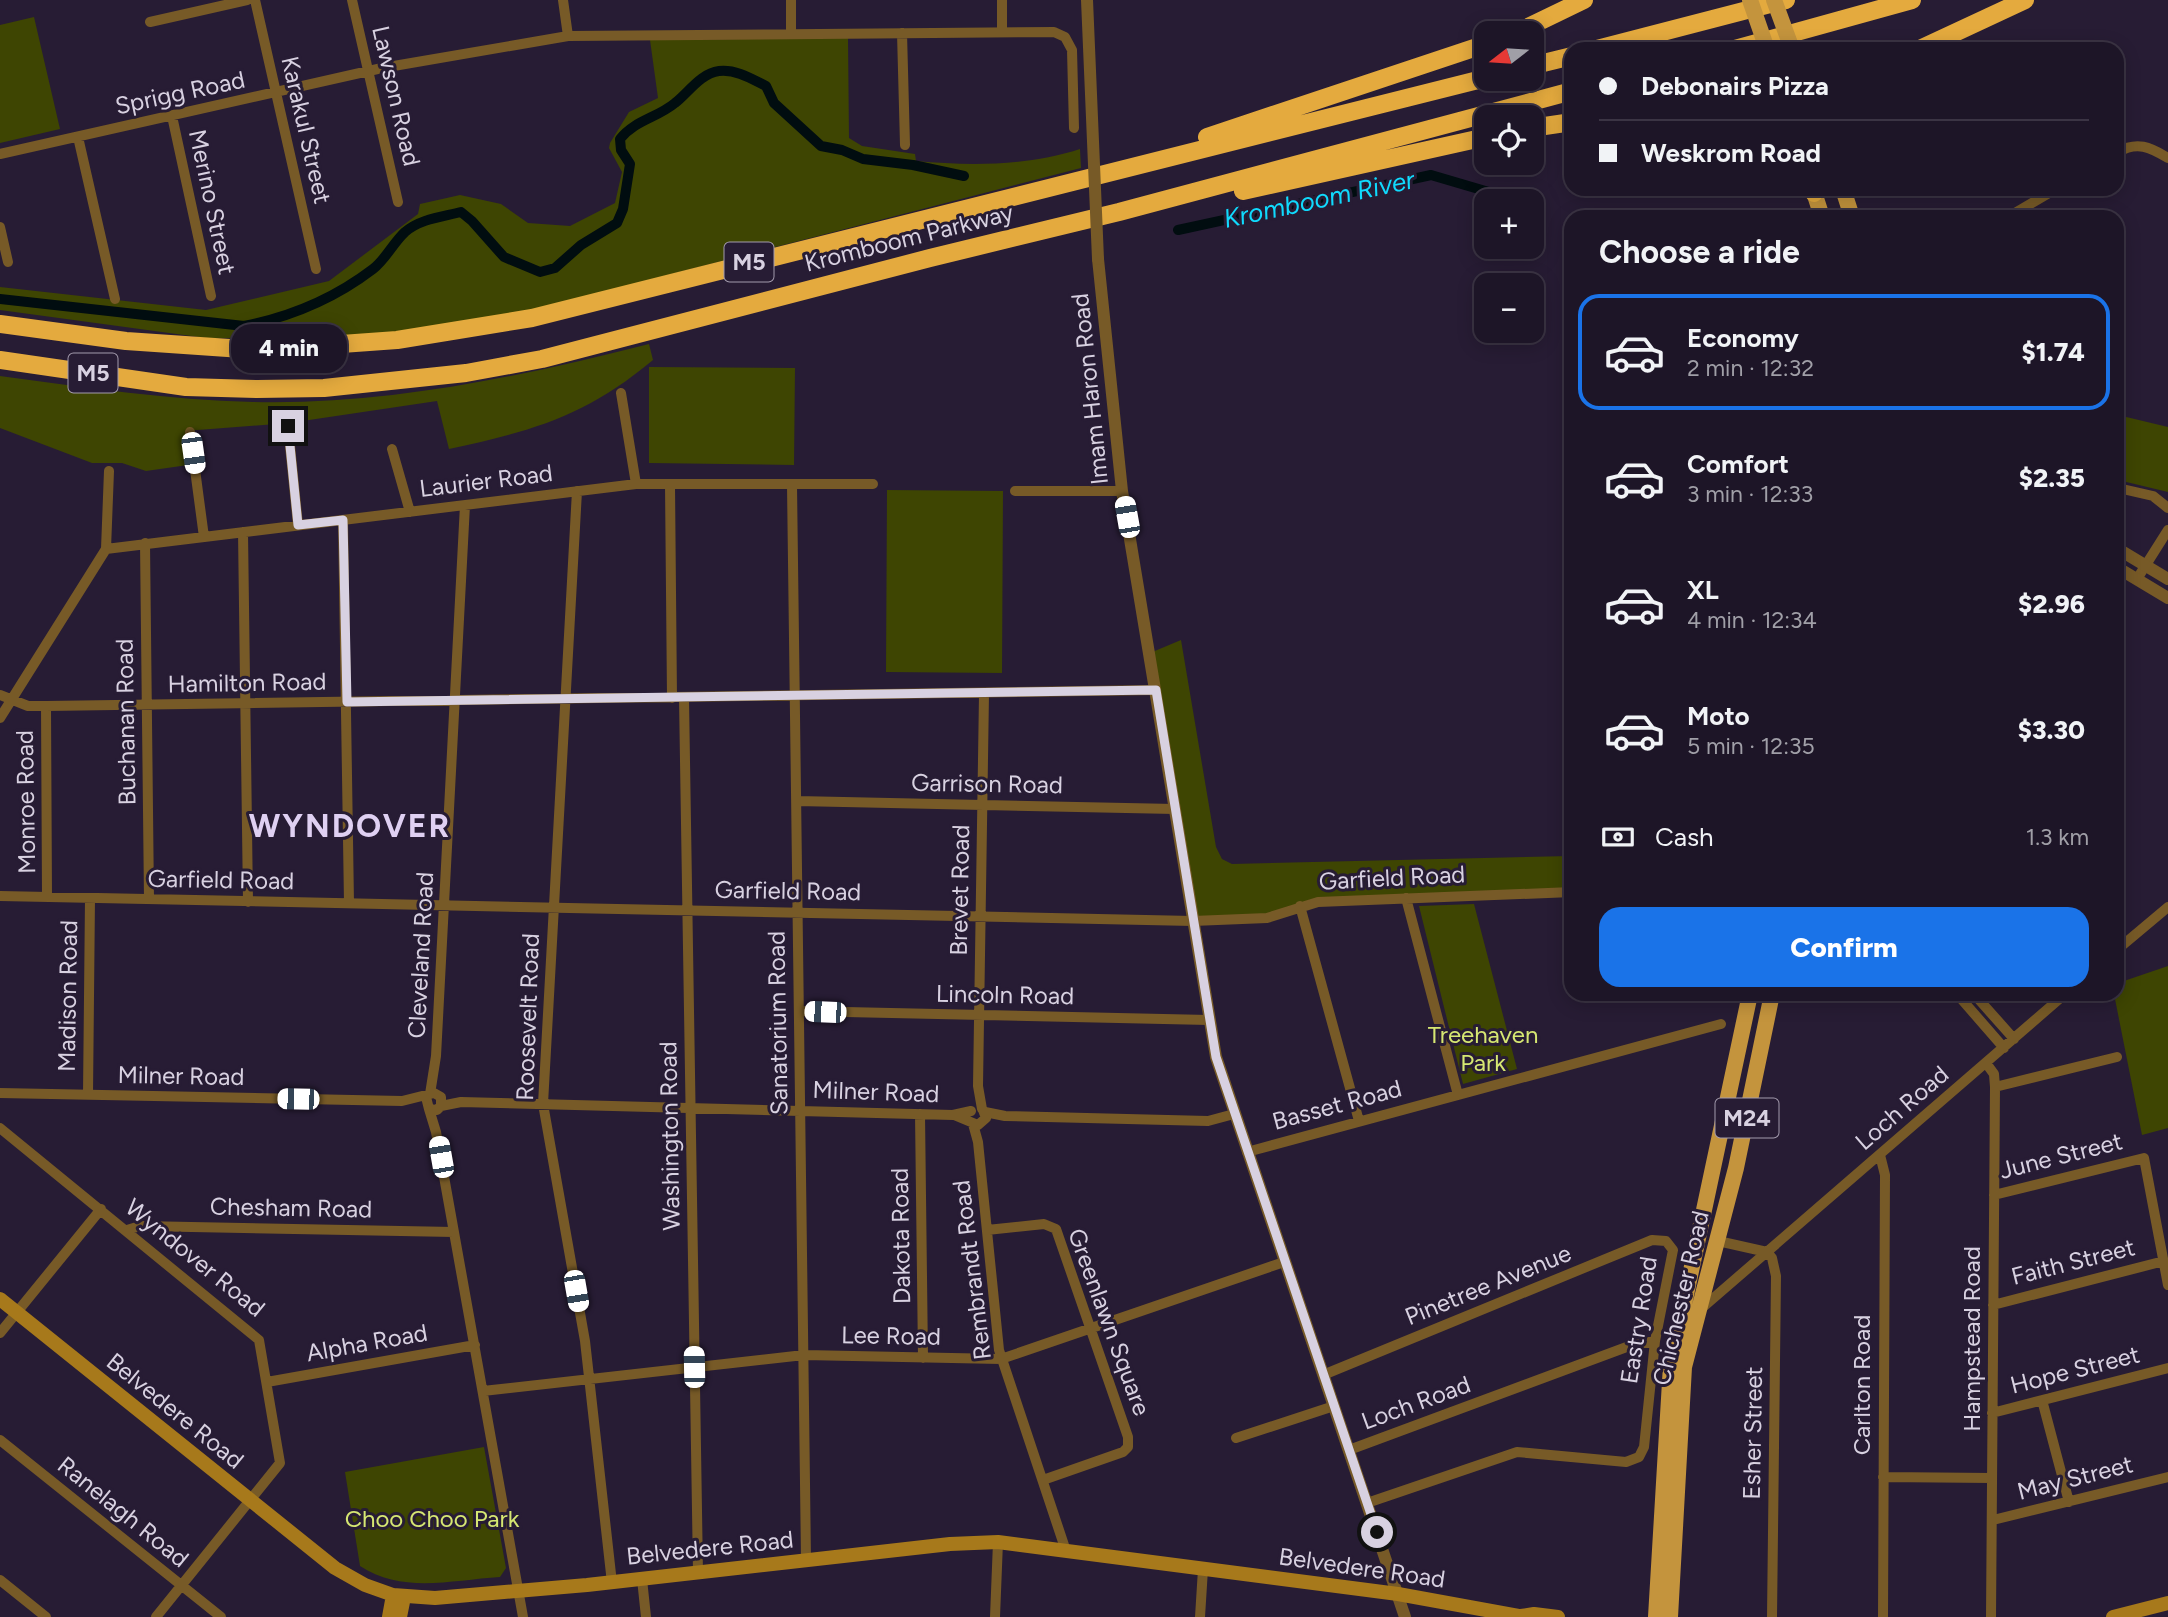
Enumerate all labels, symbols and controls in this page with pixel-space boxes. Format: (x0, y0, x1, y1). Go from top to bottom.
north arrow (1474, 21, 1544, 91)
map controls (1474, 21, 1544, 343)
street label: Lawson Road (366, 23, 427, 169)
street label: Karakul Street (275, 53, 338, 206)
street label: Sprigg Road (112, 65, 247, 120)
text: Debonairs Pizza (1641, 70, 1829, 102)
button: locate (1474, 105, 1544, 175)
street label: Merino Street (183, 127, 242, 277)
text: Weskrom Road (1641, 137, 1821, 169)
water label: Kromboom River (1221, 163, 1419, 235)
button: + (1474, 189, 1544, 259)
street label: Kromboom Parkway (801, 197, 1017, 277)
text: Choose a ride (1599, 233, 1800, 271)
road number: M5 (724, 243, 774, 282)
button: − (1474, 273, 1544, 343)
street label: Imam Haron Road (1065, 292, 1114, 486)
icon: car (1603, 321, 1666, 384)
text: Economy (1687, 322, 1799, 354)
callout: 4 min (230, 324, 346, 374)
text: 4 min (259, 334, 319, 362)
text: $1.74 (2021, 336, 2085, 368)
road number: M5 (68, 354, 118, 392)
text: 2 min · 12:32 (1687, 354, 1814, 382)
route end (272, 410, 304, 442)
car (180, 431, 207, 475)
icon: car (1603, 447, 1666, 510)
text: Comfort (1687, 448, 1789, 480)
street label: Laurier Road (418, 458, 554, 503)
text: $2.35 (2019, 462, 2085, 494)
text: 3 min · 12:33 (1687, 480, 1813, 508)
car (1114, 494, 1141, 540)
icon: car (1603, 573, 1666, 636)
text: XL (1687, 574, 1719, 606)
text: $2.96 (2018, 588, 2085, 620)
text: 4 min · 12:34 (1687, 606, 1817, 634)
street label: Buchanan Road (110, 638, 141, 806)
street label: Hamilton Road (167, 667, 327, 698)
icon: car (1603, 699, 1666, 762)
text: Moto (1687, 700, 1750, 732)
text: $3.30 (2018, 714, 2085, 746)
street label: Monroe Road (10, 730, 41, 874)
text: 5 min · 12:35 (1687, 732, 1815, 760)
street label: Garrison Road (911, 768, 1063, 799)
district label: WYNDOVER (249, 807, 451, 845)
icon: cash (1599, 818, 1637, 856)
text: Cash (1655, 821, 1714, 853)
text: 1.3 km (2026, 823, 2089, 851)
street label: Brevet Road (944, 824, 975, 956)
street label: Garfield Road (1318, 859, 1466, 896)
street label: Garfield Road (147, 864, 295, 895)
street label: Cleveland Road (402, 871, 439, 1039)
street label: Garfield Road (714, 875, 862, 906)
button: Confirm (1599, 907, 2089, 987)
street label: Madison Road (52, 920, 83, 1072)
street label: Sanatorium Road (761, 931, 794, 1115)
street label: Roosevelt Road (510, 933, 545, 1101)
street label: Lincoln Road (936, 979, 1074, 1010)
car (804, 1001, 847, 1023)
park label: Treehaven Park (1428, 1020, 1538, 1077)
street label: Washington Road (653, 1041, 686, 1231)
street label: Loch Road (1849, 1059, 1954, 1156)
street label: Milner Road (117, 1060, 245, 1091)
street label: Basset Road (1269, 1073, 1405, 1136)
street label: Milner Road (812, 1075, 940, 1108)
car (277, 1088, 320, 1110)
road number: M24 (1716, 1098, 1778, 1138)
street label: June Street (1997, 1126, 2125, 1185)
car (428, 1134, 455, 1180)
street label: Dakota Road (885, 1168, 916, 1304)
street label: Rembrandt Road (946, 1179, 997, 1361)
street label: Wyndover Road (120, 1192, 271, 1323)
street label: Chesham Road (210, 1192, 372, 1223)
street label: Chichester Road (1646, 1208, 1715, 1388)
street label: Greenlawn Square (1062, 1224, 1157, 1419)
street label: Faith Street (2008, 1232, 2138, 1291)
street label: Pinetree Avenue (1401, 1238, 1575, 1331)
street label: Hampstead Road (1957, 1246, 1986, 1432)
street label: Eastry Road (1614, 1254, 1663, 1386)
car (563, 1268, 590, 1314)
street label: Carlton Road (1847, 1315, 1876, 1455)
street label: Alpha Road (304, 1318, 430, 1367)
street label: Lee Road (841, 1320, 941, 1351)
street label: Hope Street (2007, 1339, 2143, 1400)
car (684, 1346, 705, 1388)
street label: Belvedere Road (101, 1347, 250, 1475)
street label: Esher Street (1737, 1366, 1768, 1500)
street label: Loch Road (1357, 1369, 1474, 1436)
street label: May Street (2014, 1449, 2136, 1506)
street label: Ranelagh Road (52, 1450, 195, 1573)
park label: Choo Choo Park (345, 1504, 520, 1533)
route start (1361, 1516, 1393, 1548)
street label: Belvedere Road (625, 1524, 795, 1571)
street label: Belvedere Road (1277, 1541, 1447, 1594)

